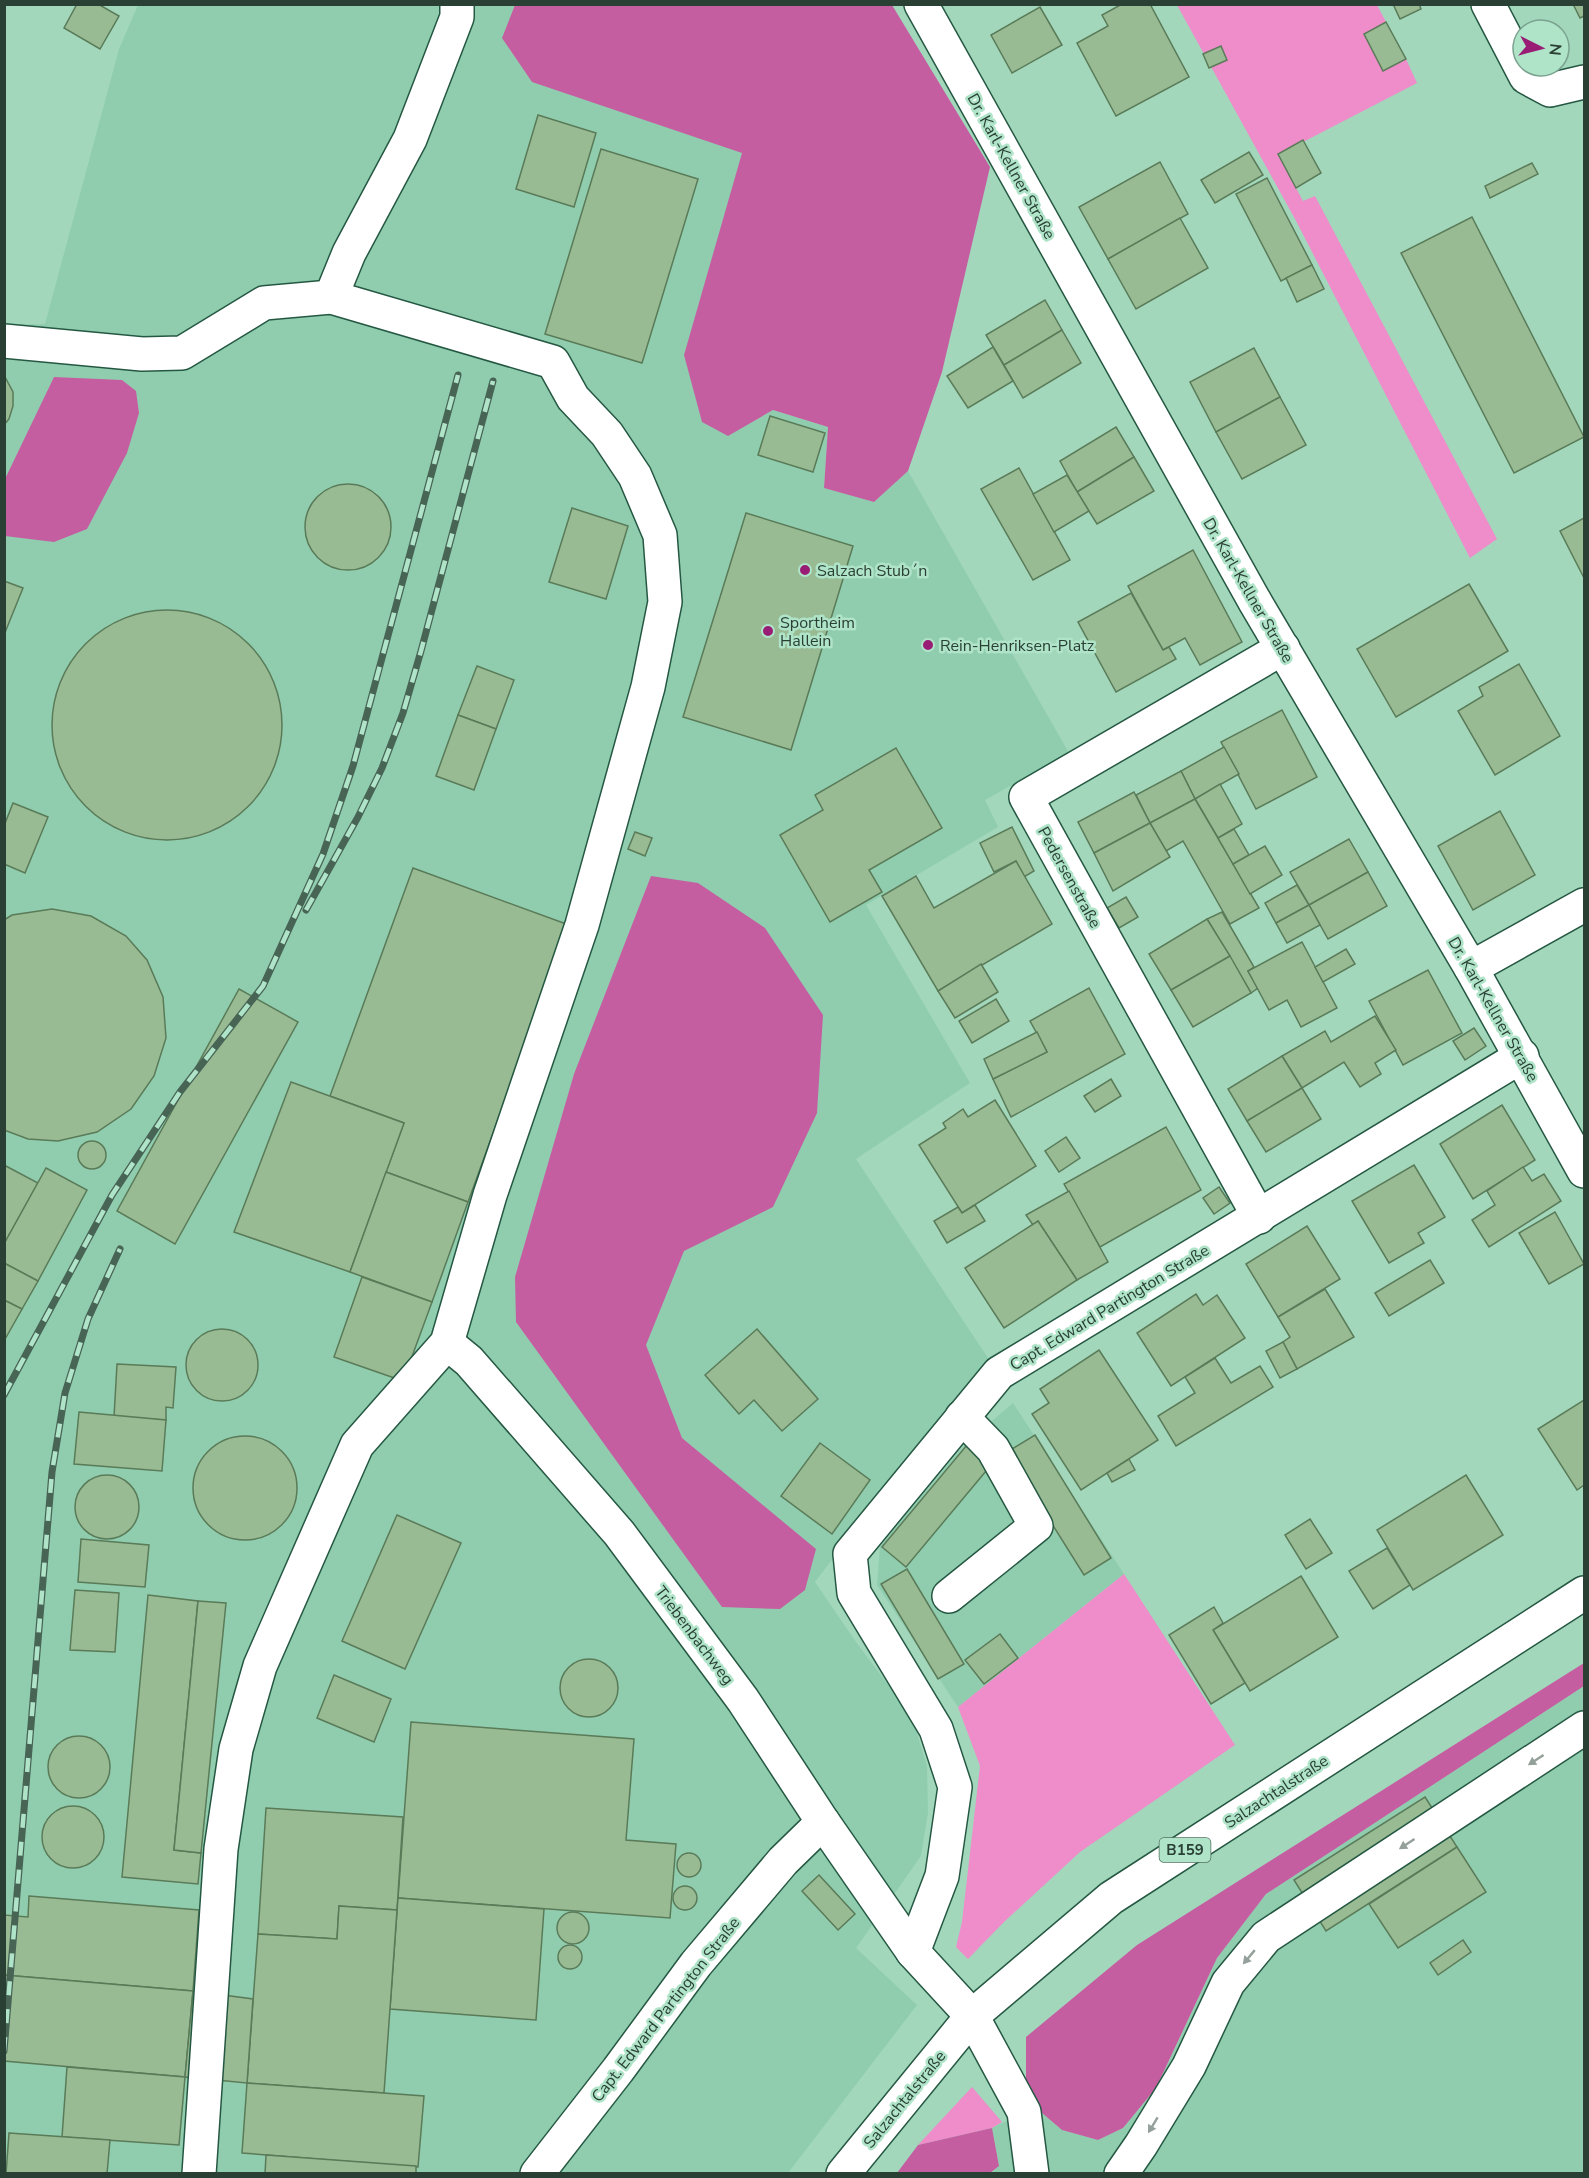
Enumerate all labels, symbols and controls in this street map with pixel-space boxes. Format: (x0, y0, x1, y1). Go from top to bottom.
north arrow (1511, 18, 1571, 78)
text: N (1543, 42, 1566, 57)
street label: Dr. Karl-Kellner Straße (962, 90, 1060, 243)
street label: Dr. Karl-Kellner Straße (1198, 514, 1299, 667)
place label: Salzach Stub´n (817, 560, 927, 582)
marker: Salzach Stub´n (798, 563, 812, 577)
place label: Sportheim Hallein (780, 612, 855, 652)
marker: Sportheim Hallein (761, 624, 775, 638)
place label: Rein-Henriksen-Platz (940, 635, 1094, 657)
marker: Rein-Henriksen-Platz (921, 638, 935, 652)
street label: Pedersenstraße (1032, 823, 1106, 932)
street label: Dr. Karl-Kellner Straße (1443, 933, 1544, 1086)
street label: Capt. Edward Partington Straße (1006, 1239, 1213, 1376)
street label: Triebenbachweg (650, 1582, 739, 1690)
street label: Salzachtalstraße (1220, 1750, 1333, 1834)
one-way arrow (1528, 1754, 1544, 1766)
road number: B159 (1160, 1838, 1210, 1862)
one-way arrow (1399, 1838, 1415, 1849)
street label: Capt. Edward Partington Straße (587, 1913, 745, 2107)
one-way arrow (1243, 1949, 1256, 1964)
street label: Salzachtalstraße (859, 2046, 951, 2153)
one-way arrow (1147, 2117, 1158, 2133)

